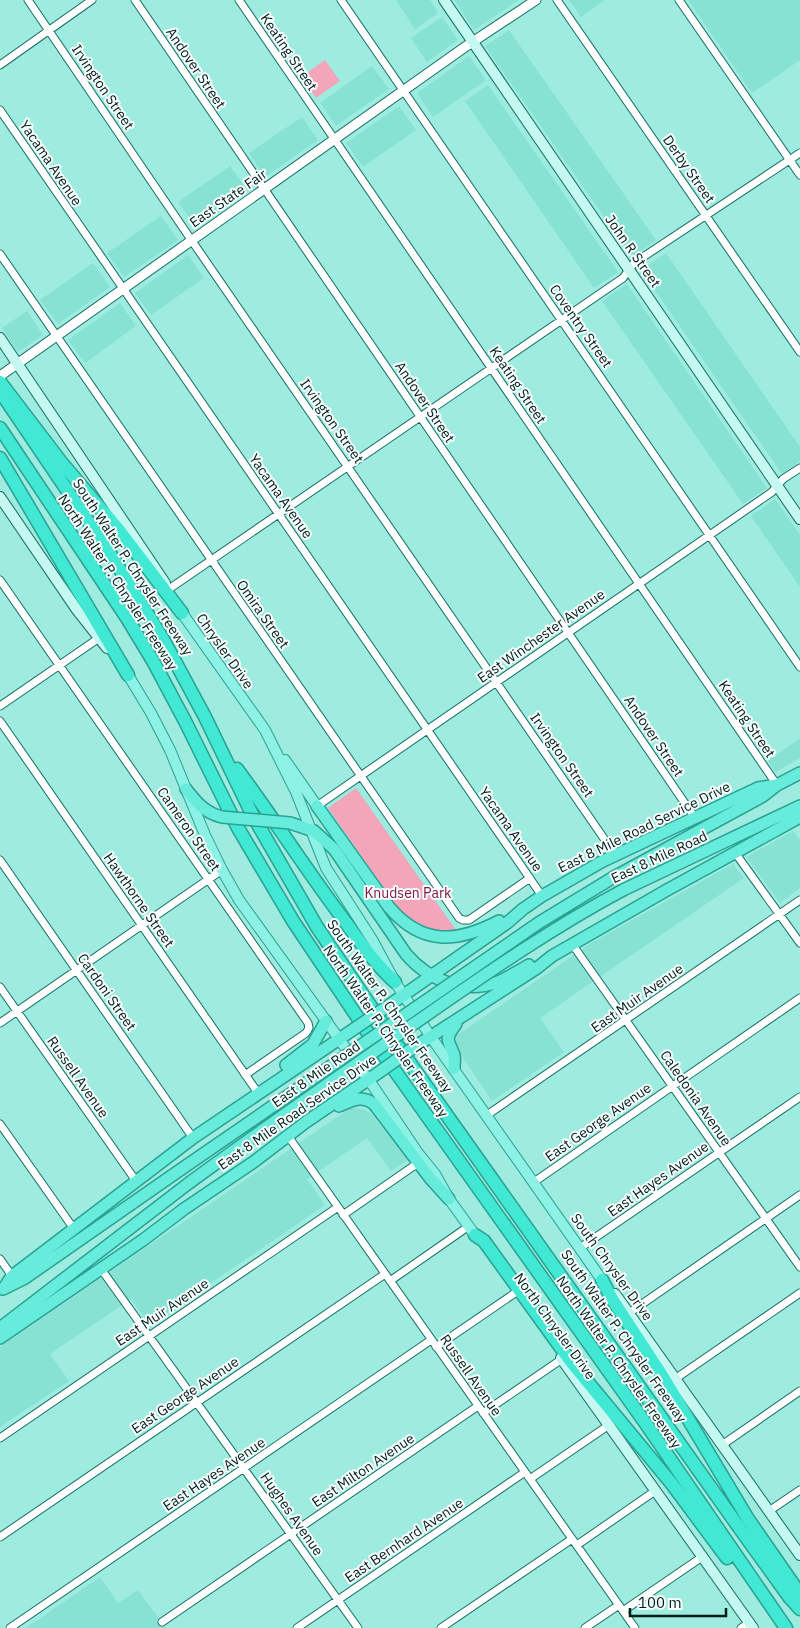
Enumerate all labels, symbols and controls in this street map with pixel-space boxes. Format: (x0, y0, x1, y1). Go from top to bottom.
street label: Keating Street (257, 10, 321, 94)
street label: Andover Street (162, 24, 230, 112)
street label: Irvington Street (68, 41, 138, 133)
street label: Yacama Avenue (16, 117, 86, 209)
street label: Derby Street (659, 131, 719, 207)
street label: East State Fair (186, 165, 270, 231)
street label: John R Street (601, 211, 665, 291)
street label: Coventry Street (546, 281, 616, 371)
street label: Keating Street (486, 343, 550, 427)
street label: Andover Street (391, 358, 459, 446)
street label: Irvington Street (296, 375, 368, 467)
street label: Yacama Avenue (245, 450, 317, 542)
street label: South Walter P. Chrysler Freeway (69, 475, 197, 659)
street label: North Walter P. Chrysler Freeway (54, 491, 182, 673)
street label: Omira Street (233, 576, 293, 652)
street label: East Winchester Avenue (474, 585, 609, 687)
street label: Chrysler Drive (192, 610, 258, 693)
street label: Keating Street (715, 677, 779, 761)
street label: Andover Street (620, 692, 688, 780)
street label: Irvington Street (526, 709, 598, 801)
street label: East 8 Mile Road Service Drive (555, 778, 733, 876)
street label: Cameron Street (153, 783, 225, 875)
street label: Yacama Avenue (475, 783, 547, 875)
street label: East 8 Mile Road (608, 827, 710, 887)
street label: Hawthorne Street (100, 849, 178, 951)
park label: Knudsen Park (365, 884, 452, 902)
street label: South Walter P. Chrysler Freeway (323, 916, 457, 1096)
street label: North Walter P. Chrysler Freeway (319, 941, 453, 1121)
street label: Cardoni Street (74, 950, 140, 1034)
street label: East Muir Avenue (587, 959, 687, 1037)
street label: Russell Avenue (43, 1033, 113, 1122)
street label: East 8 Mile Road (268, 1037, 364, 1111)
street label: Caledonia Avenue (656, 1047, 736, 1150)
street label: East 8 Mile Road Service Drive (214, 1050, 380, 1174)
street label: East George Avenue (541, 1078, 655, 1165)
street label: East Hayes Avenue (604, 1137, 712, 1221)
street label: South Chrysler Drive (567, 1210, 657, 1324)
street label: South Walter P. Chrysler Freeway (557, 1246, 691, 1426)
street label: North Chrysler Drive (510, 1269, 600, 1383)
street label: North Walter P. Chrysler Freeway (552, 1272, 686, 1452)
street label: East Muir Avenue (112, 1274, 212, 1350)
street label: Russell Avenue (436, 1331, 506, 1420)
street label: East George Avenue (128, 1352, 242, 1438)
street label: East Milton Avenue (308, 1429, 418, 1511)
street label: East Hayes Avenue (159, 1433, 269, 1515)
street label: Hughes Avenue (257, 1469, 328, 1559)
street label: East Bernhard Avenue (341, 1493, 467, 1586)
scale bar (630, 1586, 726, 1618)
text: 100 m (638, 1593, 682, 1612)

